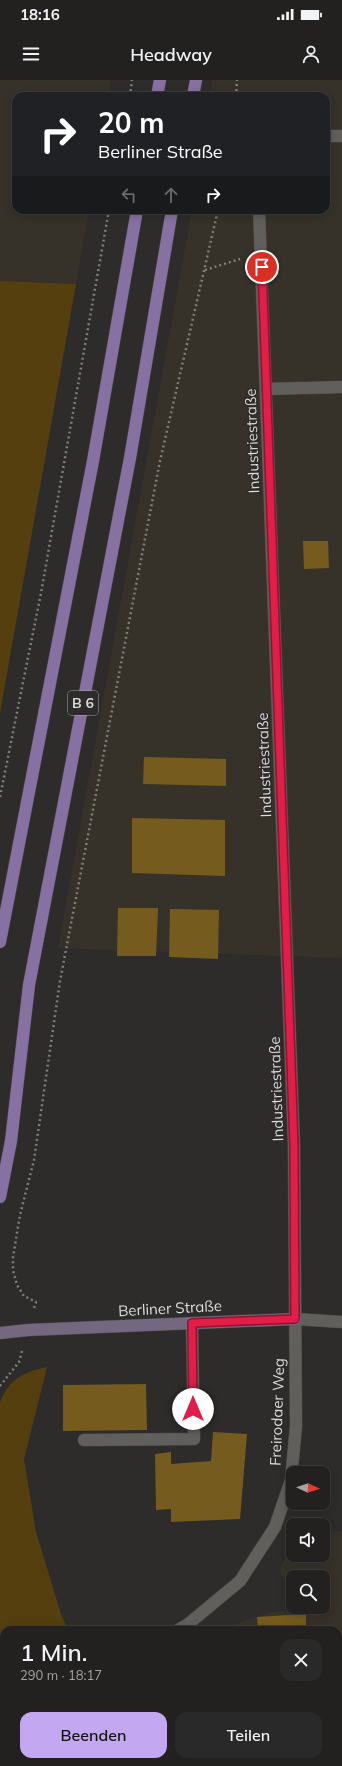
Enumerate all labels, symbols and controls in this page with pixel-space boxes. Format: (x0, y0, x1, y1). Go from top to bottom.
text: 18:16 (20, 5, 60, 24)
icon: menu (20, 43, 42, 65)
text: Headway (130, 43, 212, 66)
icon: person (300, 43, 322, 65)
text: 20 m (98, 105, 164, 140)
icon: right (32, 108, 84, 160)
text: Berliner Straße (98, 140, 223, 163)
icon: left (118, 184, 140, 206)
icon: ahead (160, 184, 182, 206)
icon: right (202, 184, 224, 206)
pin (245, 250, 279, 284)
icon: arrive (251, 256, 273, 278)
street label: Industriestraße (241, 388, 263, 494)
road number: B 6 (68, 691, 98, 715)
street label: Industriestraße (253, 712, 275, 818)
street label: Industriestraße (265, 1036, 287, 1142)
street label: Berliner Straße (118, 1296, 222, 1320)
street label: Freirodaer Weg (266, 1358, 288, 1466)
position arrow (172, 1388, 214, 1430)
north arrow (286, 1466, 330, 1510)
map controls (286, 1466, 330, 1614)
button: sound (286, 1518, 330, 1562)
button: search (286, 1570, 330, 1614)
text: 1 Min. (20, 1637, 87, 1667)
button: close (280, 1639, 322, 1681)
text: 290 m · 18:17 (20, 1667, 102, 1683)
button: Beenden (20, 1712, 167, 1758)
button: Teilen (175, 1712, 322, 1758)

